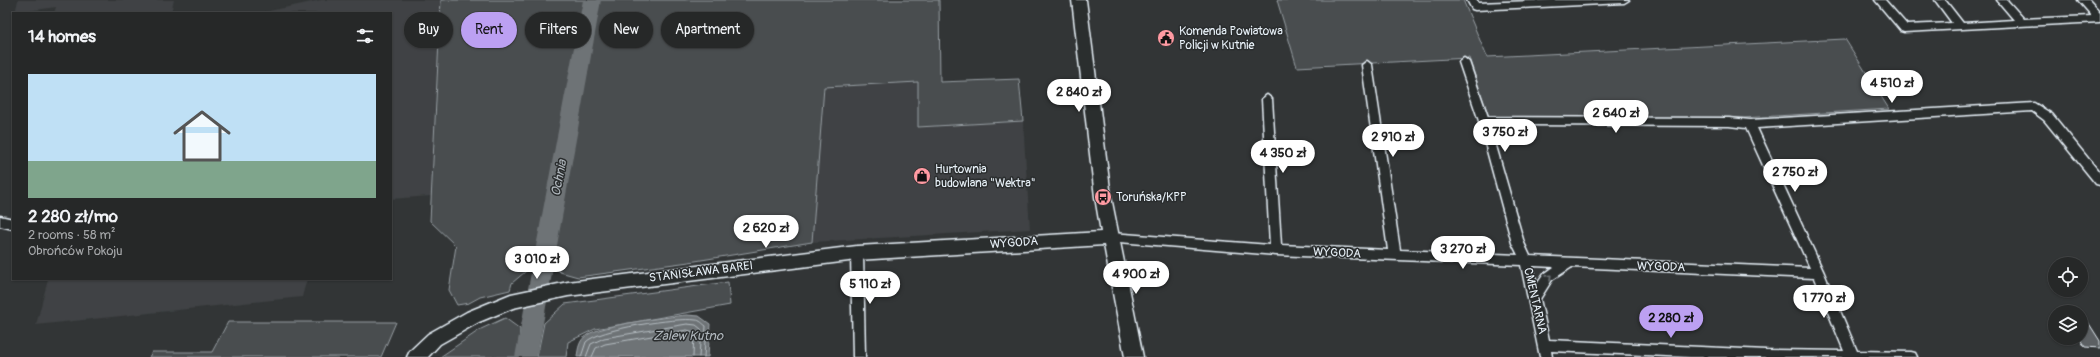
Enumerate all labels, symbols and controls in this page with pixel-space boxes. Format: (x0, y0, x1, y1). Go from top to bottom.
chip: Buy (404, 12, 453, 48)
chip: Rent (461, 12, 517, 48)
chip: Filters (525, 12, 591, 48)
chip: New (599, 12, 653, 48)
chip: Apartment (661, 12, 754, 48)
place label: Komenda Powiatowa Policji w Kutnie (1179, 24, 1283, 53)
icon: filters (354, 25, 376, 47)
text: 14 homes (28, 26, 96, 47)
public building icon: Komenda Powiatowa Policji w Kutnie (1156, 28, 1176, 48)
pin: 4 510 zł (1851, 70, 1933, 104)
text: 4 510 zł (1870, 75, 1914, 91)
pin: 2 840 zł (1038, 79, 1120, 113)
text: 2 840 zł (1056, 84, 1102, 100)
icon: home (166, 100, 238, 172)
pin: 2 640 zł (1575, 100, 1657, 134)
text: 2 640 zł (1593, 105, 1639, 121)
pin: 3 750 zł (1464, 119, 1546, 153)
pin: 2 910 zł (1352, 124, 1434, 158)
text: 3 750 zł (1482, 124, 1528, 140)
text: 2 910 zł (1371, 129, 1415, 145)
pin: 4 350 zł (1242, 140, 1324, 174)
text: 4 350 zł (1260, 145, 1306, 161)
water label: Ochnia (548, 158, 571, 198)
pin: 2 750 zł (1754, 159, 1836, 193)
place label: Hurtownia budowlana "Wektra" (935, 162, 1036, 191)
text: 2 750 zł (1772, 164, 1818, 180)
shop icon: Hurtownia budowlana "Wektra" (912, 166, 932, 186)
bus stop icon: Toruńska/KPP (1093, 187, 1113, 207)
place label: Toruńska/KPP (1116, 190, 1187, 205)
text: 2 280 zł/mo (28, 206, 118, 227)
pin: 2 620 zł (725, 215, 807, 249)
text: 2 620 zł (743, 220, 789, 236)
text: 2 rooms · 58 m² (28, 227, 115, 243)
street label: WYGODA (989, 234, 1039, 252)
pin: 3 270 zł (1422, 236, 1504, 270)
text: 3 270 zł (1440, 241, 1486, 257)
text: Obrońców Pokoju (28, 243, 123, 259)
street label: WYGODA (1313, 244, 1362, 262)
pin: 3 010 zł (496, 246, 578, 280)
text: 3 010 zł (514, 251, 560, 267)
map controls (2048, 257, 2088, 345)
button: locate (2048, 257, 2088, 297)
street label: STANISŁAWA BAREI (648, 258, 754, 286)
street label: WYGODA (1637, 259, 1686, 275)
pin: 4 900 zł (1095, 261, 1177, 295)
text: 4 900 zł (1112, 266, 1160, 282)
street label: CMENTARNA (1520, 266, 1550, 336)
pin: 5 110 zł (829, 271, 911, 305)
one-way arrow (1544, 274, 1552, 282)
text: 5 110 zł (849, 276, 891, 292)
pin: 1 770 zł (1783, 285, 1865, 319)
text: 1 770 zł (1802, 290, 1846, 306)
pin: 2 280 zł (1630, 305, 1712, 339)
button: layers (2048, 305, 2088, 345)
text: 2 280 zł (1648, 310, 1694, 326)
water label: Zalew Kutno (653, 328, 724, 344)

